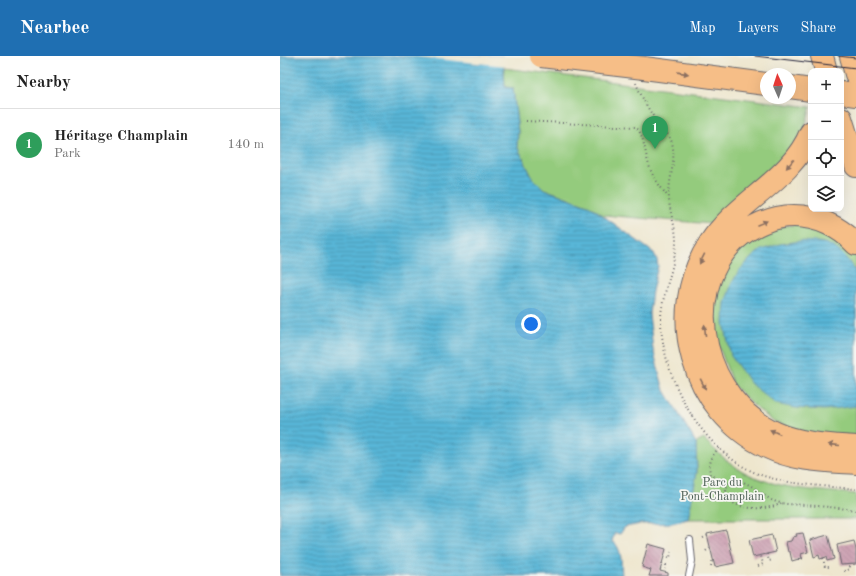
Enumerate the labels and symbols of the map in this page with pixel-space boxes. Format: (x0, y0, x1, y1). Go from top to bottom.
north arrow (760, 68, 796, 104)
one-way arrow (677, 70, 689, 76)
pin: 1 (642, 116, 668, 149)
one-way arrow (785, 159, 794, 169)
one-way arrow (756, 220, 767, 226)
one-way arrow (699, 253, 705, 264)
your location (521, 314, 541, 334)
one-way arrow (701, 324, 708, 336)
one-way arrow (700, 378, 706, 389)
one-way arrow (769, 429, 780, 435)
one-way arrow (828, 442, 840, 449)
park label: Parc du Pont-Champlain (680, 477, 764, 503)

